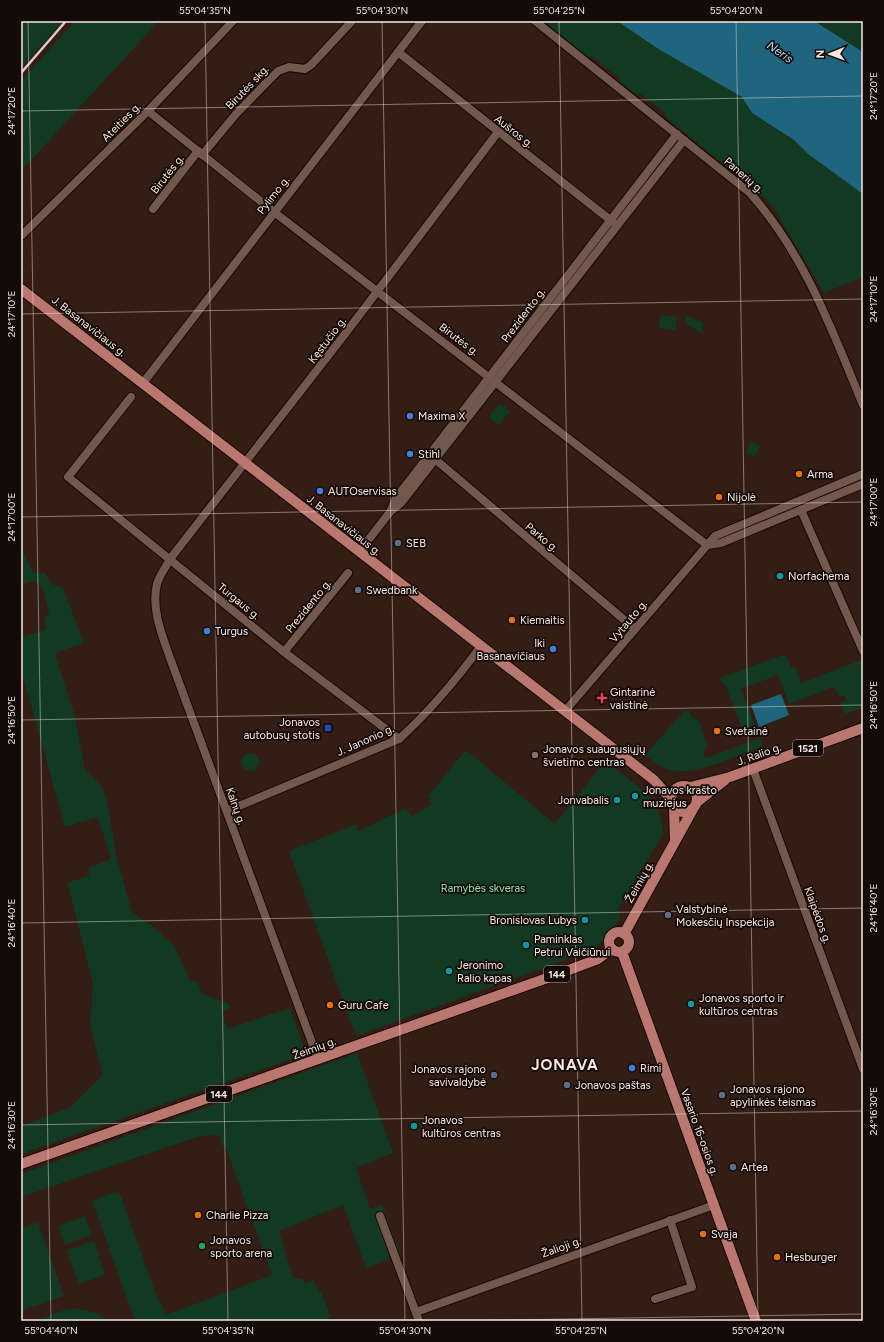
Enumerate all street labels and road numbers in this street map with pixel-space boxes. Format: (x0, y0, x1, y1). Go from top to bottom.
street label: Birutės skg. (223, 63, 272, 112)
street label: Ateities g. (99, 100, 143, 144)
street label: Aušros g. (492, 112, 536, 151)
street label: Birutės g. (148, 152, 187, 196)
street label: Panerių g. (721, 155, 766, 196)
street label: Pylimo g. (255, 174, 292, 217)
street label: Prezidento g. (499, 286, 548, 345)
street label: J. Basanavičiaus g. (49, 293, 128, 359)
street label: Kęstučio g. (306, 315, 349, 366)
street label: Birutės g. (436, 320, 481, 358)
street label: J. Basanavičiaus g. (304, 492, 383, 558)
street label: Parko g. (523, 520, 561, 555)
street label: Prezidento g. (283, 577, 334, 635)
street label: Turgaus g. (215, 581, 262, 622)
street label: Vytauto g. (607, 598, 650, 645)
street label: J. Janonio g. (335, 722, 396, 759)
street label: J. Ralio g. (735, 740, 783, 768)
road number: 1521 (793, 740, 823, 756)
street label: Kalnų g. (223, 786, 248, 826)
street label: Žeimių g. (622, 859, 656, 905)
street label: Klaipėdos g. (801, 885, 834, 945)
road number: 144 (544, 966, 570, 982)
street label: Žeimių g. (290, 1034, 338, 1062)
road number: 144 (206, 1086, 232, 1102)
street label: Vasario 16-osios g. (678, 1087, 721, 1177)
street label: Žalioji g. (539, 1233, 583, 1261)

